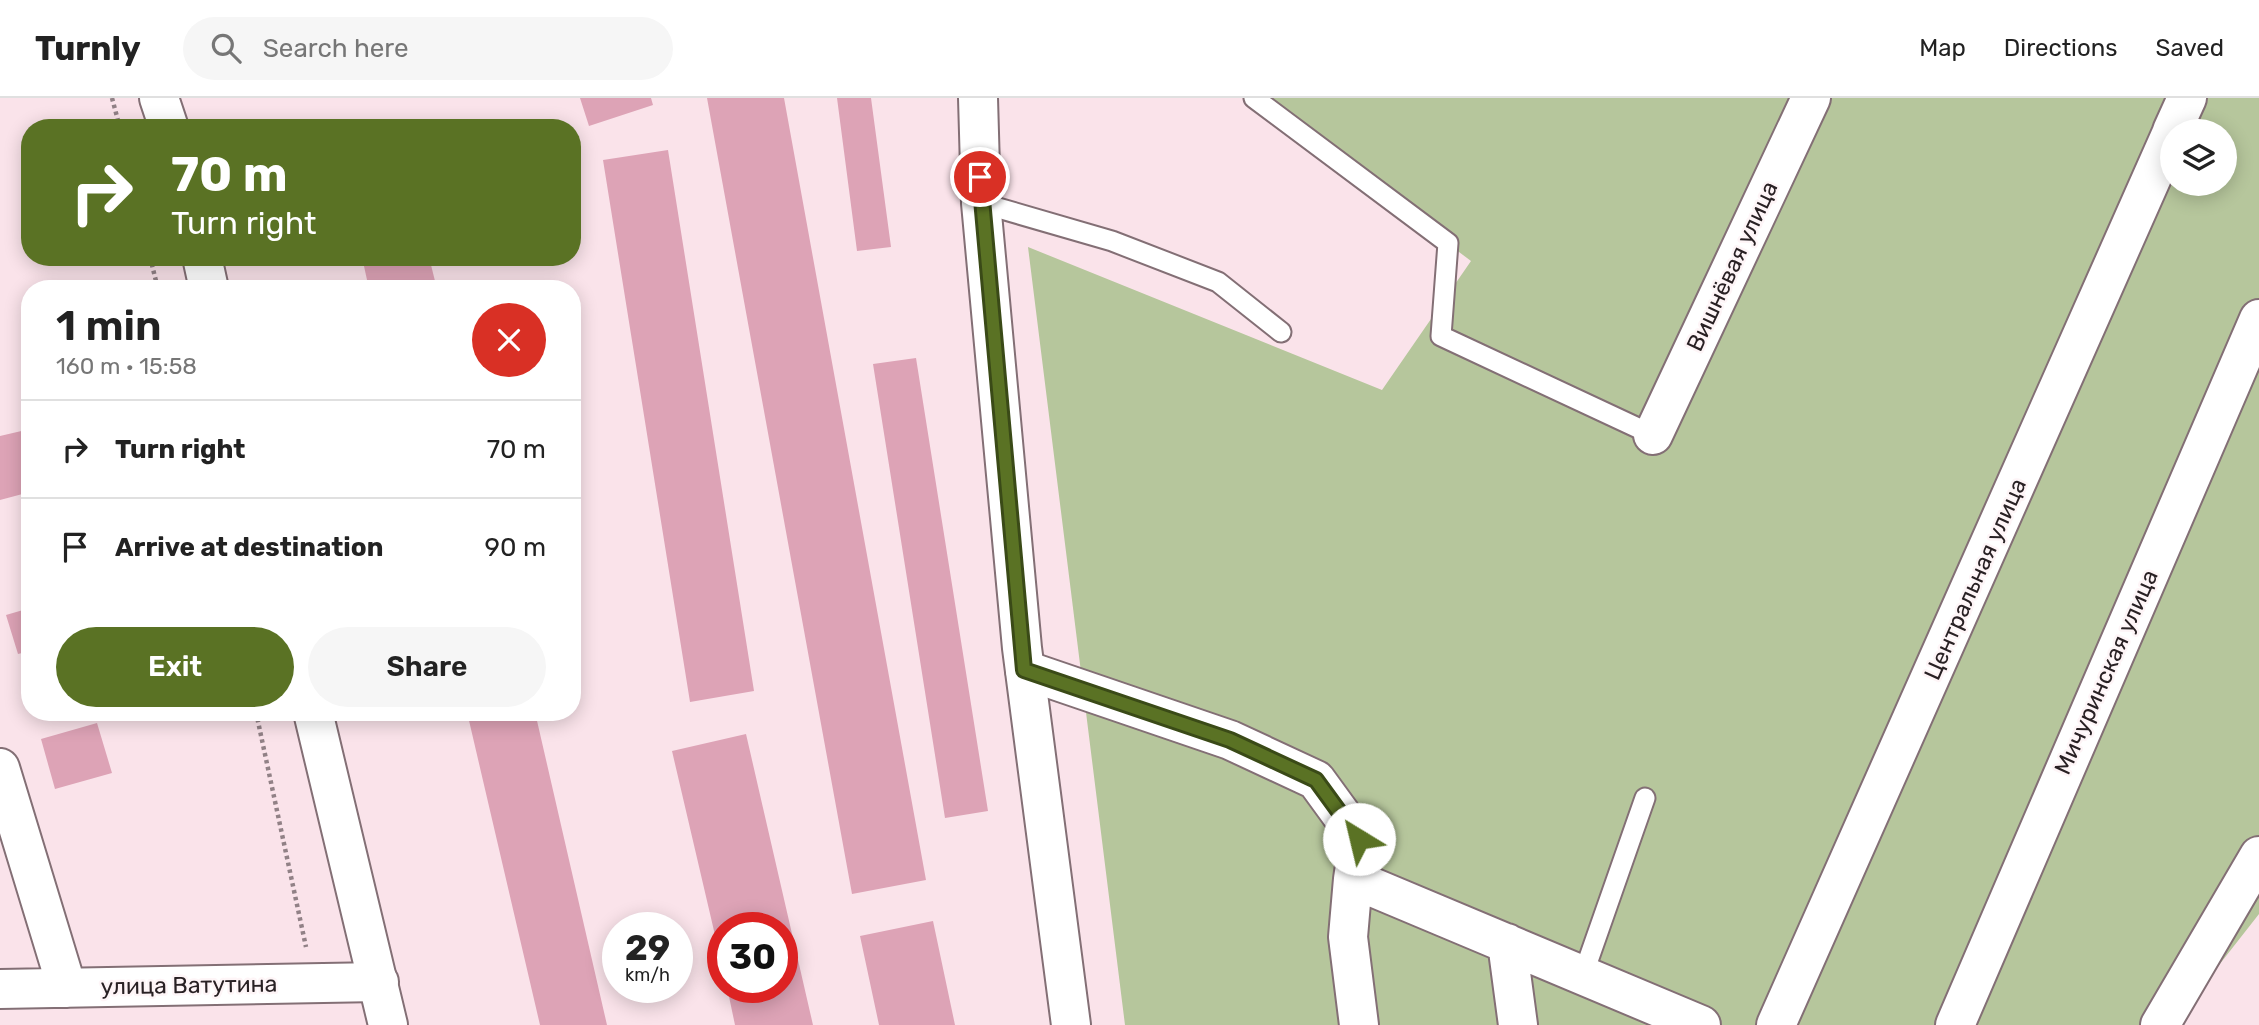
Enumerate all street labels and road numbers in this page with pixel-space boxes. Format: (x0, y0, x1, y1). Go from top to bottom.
street label: Вишнёвая улица (1680, 177, 1784, 355)
street label: Центральная улица (1918, 474, 2032, 684)
street label: Мичуринская улица (2048, 565, 2164, 779)
street label: улица Ватутина (100, 969, 278, 1001)

